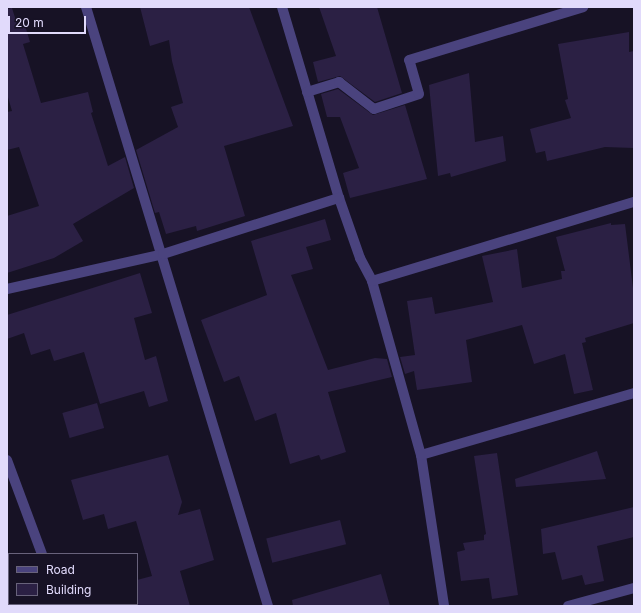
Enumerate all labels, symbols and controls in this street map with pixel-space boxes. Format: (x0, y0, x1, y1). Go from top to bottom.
scale bar (10, 8, 88, 34)
text: 20 m (15, 15, 44, 30)
legend (8, 553, 138, 605)
text: Road (46, 562, 75, 577)
text: Building (46, 582, 91, 597)

